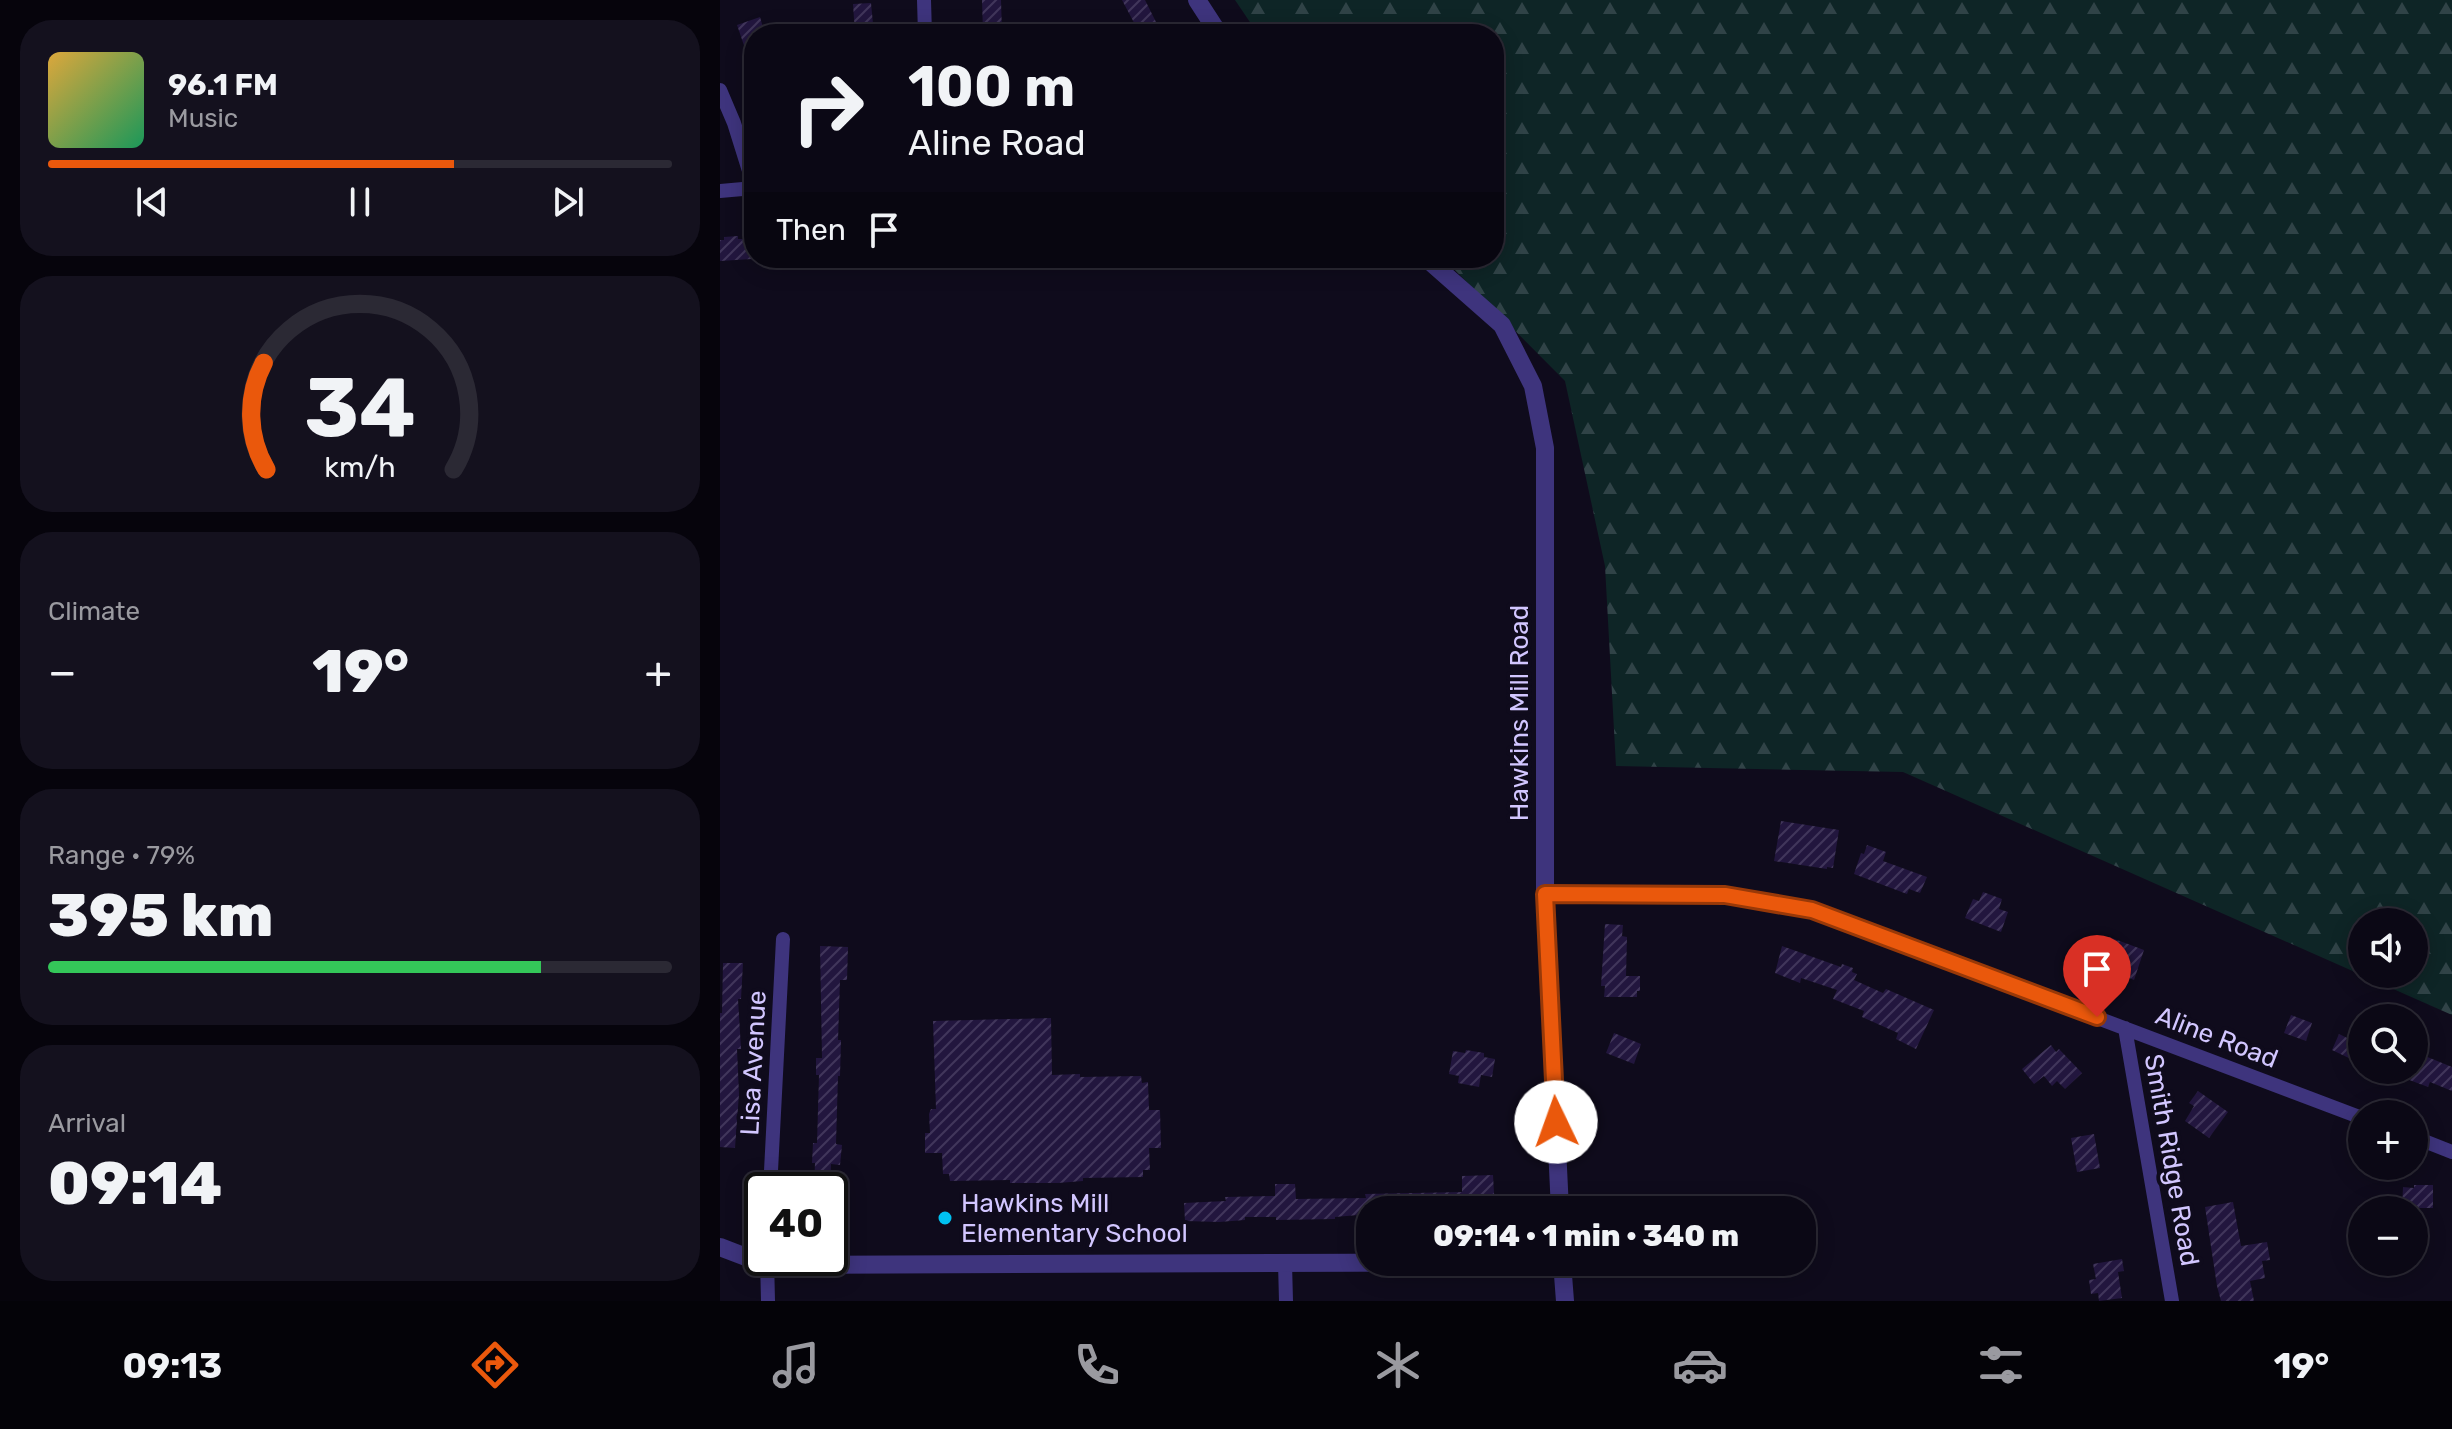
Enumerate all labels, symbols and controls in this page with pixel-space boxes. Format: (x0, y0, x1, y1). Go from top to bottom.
text: 100 m (908, 54, 1075, 120)
icon: right (776, 56, 880, 160)
text: 96.1 FM (168, 67, 278, 103)
text: Music (168, 103, 238, 134)
text: Aline Road (908, 121, 1086, 164)
icon: previous (130, 180, 174, 224)
icon: pause (338, 180, 382, 224)
icon: next (546, 180, 590, 224)
icon: arrive (862, 208, 906, 252)
text: Then (776, 212, 846, 248)
text: 34 (304, 358, 416, 457)
text: km/h (324, 450, 396, 484)
text: Climate (48, 596, 140, 627)
street label: Hawkins Mill Road (1504, 605, 1535, 821)
text: 19° (312, 636, 409, 707)
text: − (48, 646, 77, 698)
text: + (645, 646, 672, 698)
text: Range · 79% (48, 840, 195, 871)
text: 395 km (48, 880, 273, 951)
map controls (2348, 908, 2428, 1276)
button: sound (2348, 908, 2428, 988)
pin (2063, 935, 2131, 1017)
icon: arrive (2075, 947, 2119, 991)
street label: Lisa Avenue (734, 990, 773, 1136)
street label: Aline Road (2151, 1000, 2282, 1075)
button: search (2348, 1004, 2428, 1084)
street label: Smith Ridge Road (2138, 1052, 2205, 1269)
position arrow (1514, 1080, 1598, 1164)
button: + (2348, 1100, 2428, 1180)
text: Arrival (48, 1108, 126, 1139)
text: 09:14 (48, 1148, 222, 1219)
speed limit sign: 40 (744, 1172, 848, 1276)
place label: Hawkins Mill Elementary School (961, 1188, 1188, 1249)
button: − (2348, 1196, 2428, 1276)
marker: Hawkins Mill Elementary School (936, 1209, 954, 1227)
text: 09:14 · 1 min · 340 m (1433, 1218, 1739, 1254)
icon: directions (467, 1337, 523, 1393)
icon: music (768, 1337, 824, 1393)
icon: phone (1069, 1337, 1125, 1393)
icon: climate (1370, 1337, 1426, 1393)
icon: car (1672, 1337, 1728, 1393)
icon: filters (1973, 1337, 2029, 1393)
text: 09:13 (123, 1344, 222, 1387)
text: 19° (2274, 1344, 2329, 1387)

